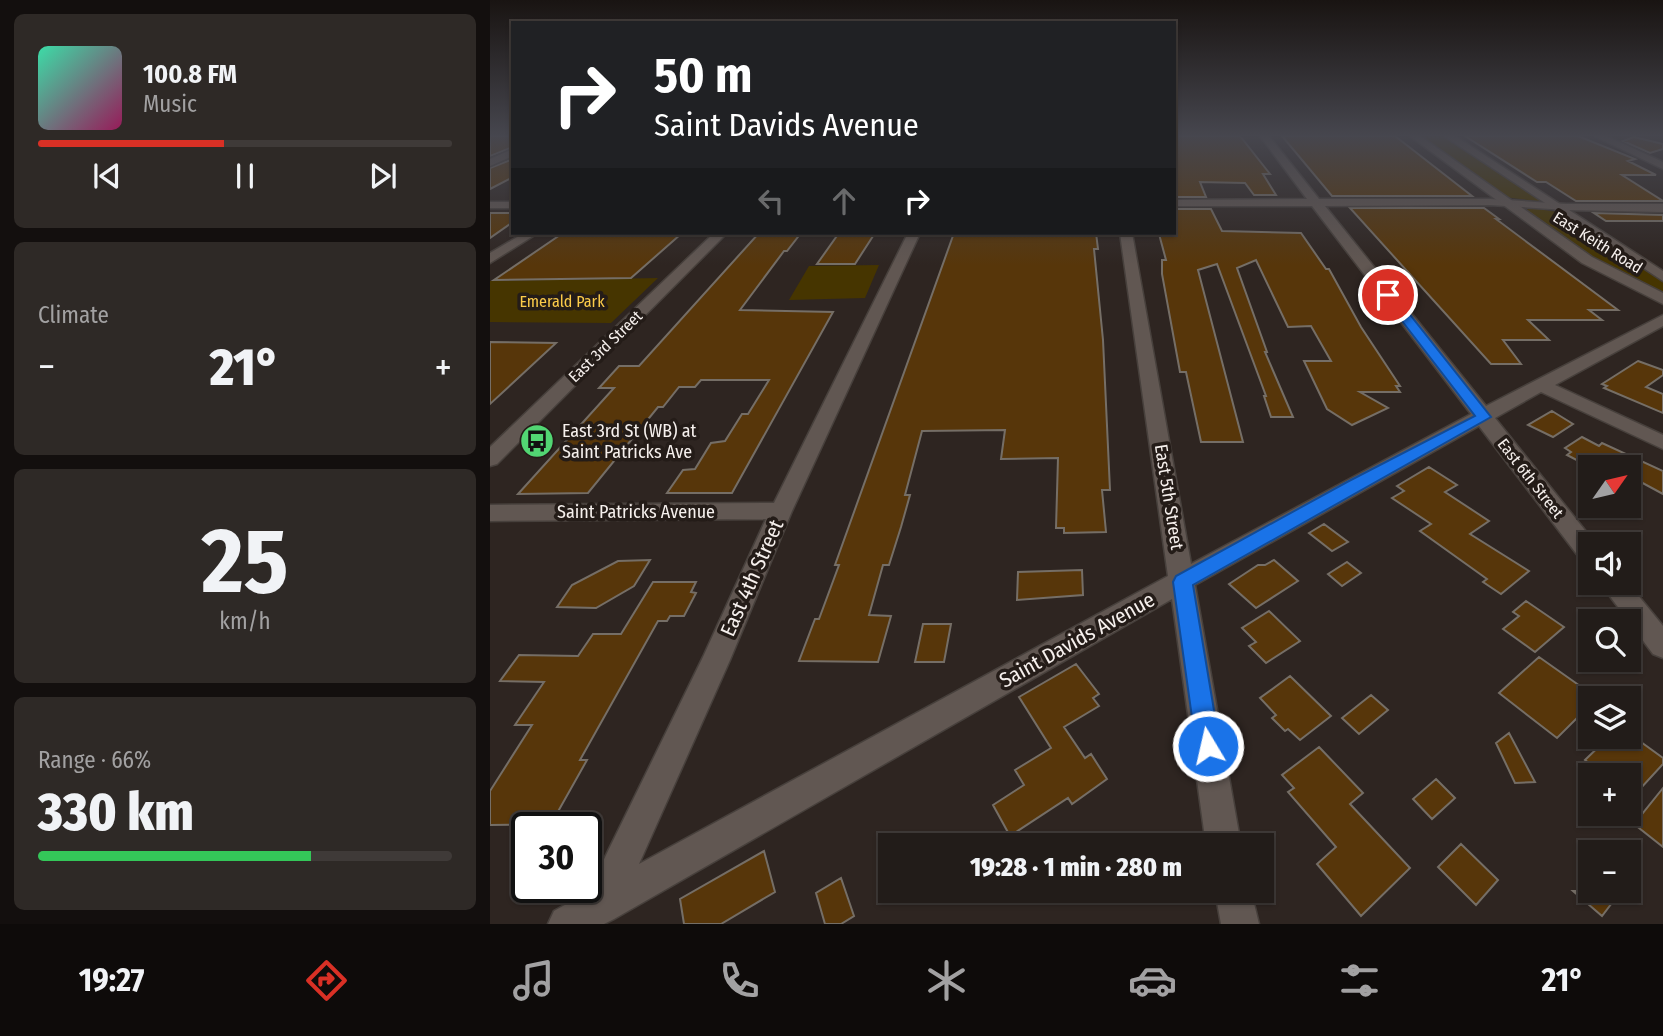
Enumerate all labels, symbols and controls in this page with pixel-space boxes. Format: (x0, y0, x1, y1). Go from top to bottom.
text: 50 m (654, 46, 752, 105)
icon: right (539, 49, 630, 140)
text: 100.8 FM (143, 59, 237, 90)
text: Music (143, 90, 197, 118)
text: Saint Davids Avenue (654, 106, 919, 144)
icon: previous (88, 157, 126, 195)
icon: pause (226, 157, 264, 195)
icon: next (364, 157, 402, 195)
icon: left (752, 182, 790, 220)
icon: ahead (825, 182, 863, 220)
icon: right (898, 182, 936, 220)
street label: East Keith Road (1550, 207, 1646, 277)
pin (1358, 265, 1418, 325)
icon: arrive (1369, 276, 1407, 314)
park label: Emerald Park (519, 292, 605, 311)
text: Climate (38, 301, 109, 329)
street label: East 3rd Street (565, 306, 647, 386)
text: 21° (210, 336, 280, 399)
text: − (38, 344, 55, 390)
text: + (435, 344, 452, 390)
place label: East 3rd St (WB) at Saint Patricks Ave (562, 420, 697, 463)
bus stop icon: East 3rd St (WB) at Saint Patricks Ave (518, 422, 556, 460)
street label: East 6th Street (1494, 435, 1568, 522)
street label: East 5th Street (1150, 443, 1188, 552)
north arrow (1578, 455, 1642, 518)
map controls (1578, 455, 1641, 903)
street label: Saint Patricks Avenue (557, 501, 715, 523)
text: 25 (202, 507, 288, 616)
street label: East 4th Street (715, 515, 789, 640)
button: sound (1578, 532, 1641, 595)
street label: Saint Davids Avenue (995, 587, 1159, 693)
text: km/h (219, 607, 271, 635)
button: search (1578, 609, 1641, 672)
button: layers (1578, 686, 1641, 749)
position arrow (1171, 709, 1245, 783)
text: Range · 66% (38, 746, 151, 774)
button: + (1578, 763, 1641, 826)
text: 330 km (38, 781, 194, 844)
speed limit sign: 30 (511, 812, 602, 903)
button: − (1578, 840, 1641, 903)
text: 19:28 · 1 min · 280 m (970, 852, 1182, 883)
icon: directions (302, 956, 351, 1005)
icon: music (509, 956, 558, 1005)
icon: phone (715, 956, 764, 1005)
icon: climate (922, 956, 971, 1005)
icon: car (1128, 956, 1177, 1005)
icon: filters (1335, 956, 1384, 1005)
text: 19:27 (79, 961, 144, 999)
text: 21° (1541, 961, 1584, 999)

